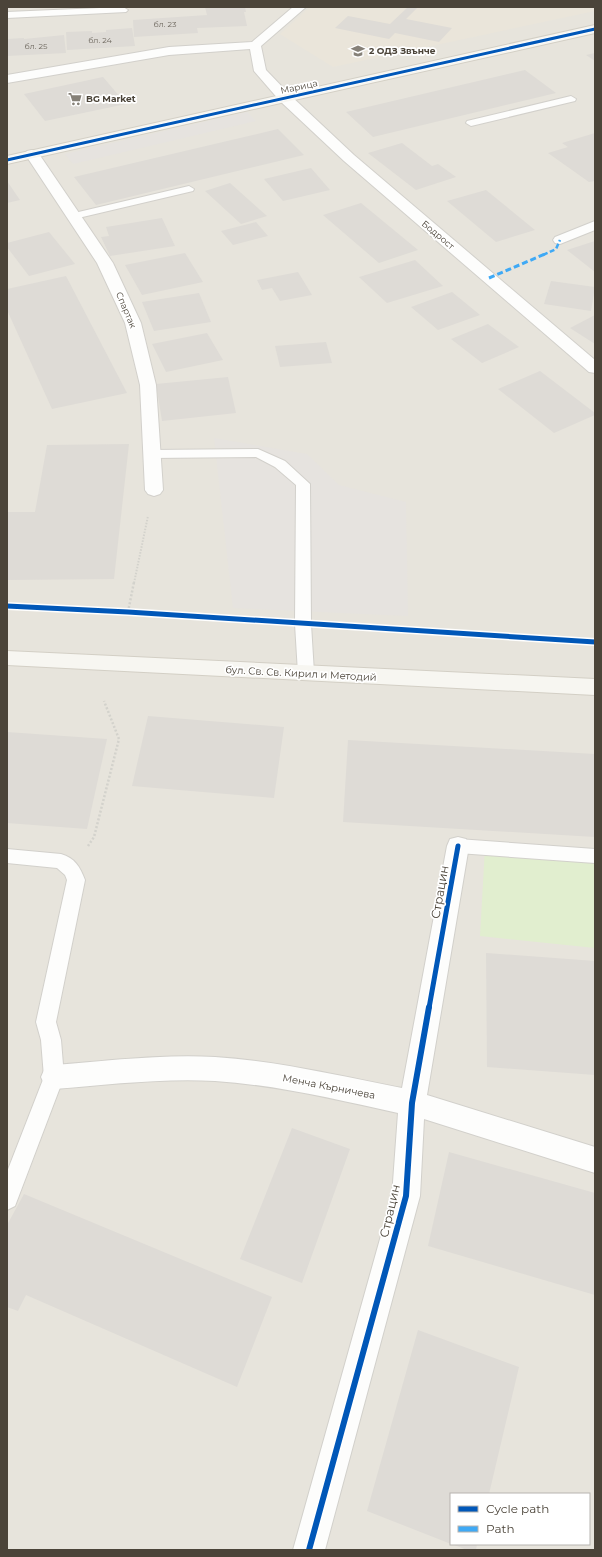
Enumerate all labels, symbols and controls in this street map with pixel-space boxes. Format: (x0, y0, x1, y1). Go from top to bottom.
house number: бл. 23 (153, 19, 177, 29)
house number: бл. 24 (88, 35, 113, 45)
house number: бл. 25 (24, 41, 48, 51)
school or university icon: 2 ОДЗ Звънче (350, 43, 366, 59)
place label: 2 ОДЗ Звънче (369, 45, 436, 56)
street label: Марица (279, 77, 318, 96)
supermarket icon: BG Market (67, 91, 83, 107)
place label: BG Market (86, 93, 136, 104)
street label: Бодрост (420, 218, 457, 252)
street label: Спартак (114, 290, 139, 330)
street label: бул. Св. Св. Кирил и Методий (225, 663, 377, 684)
street label: Страцин (427, 864, 452, 920)
street label: Менча Кърничева (281, 1071, 376, 1102)
street label: Страцин (376, 1183, 403, 1239)
legend (450, 1493, 590, 1545)
text: Cycle path (486, 1501, 549, 1516)
text: Path (486, 1521, 515, 1536)

